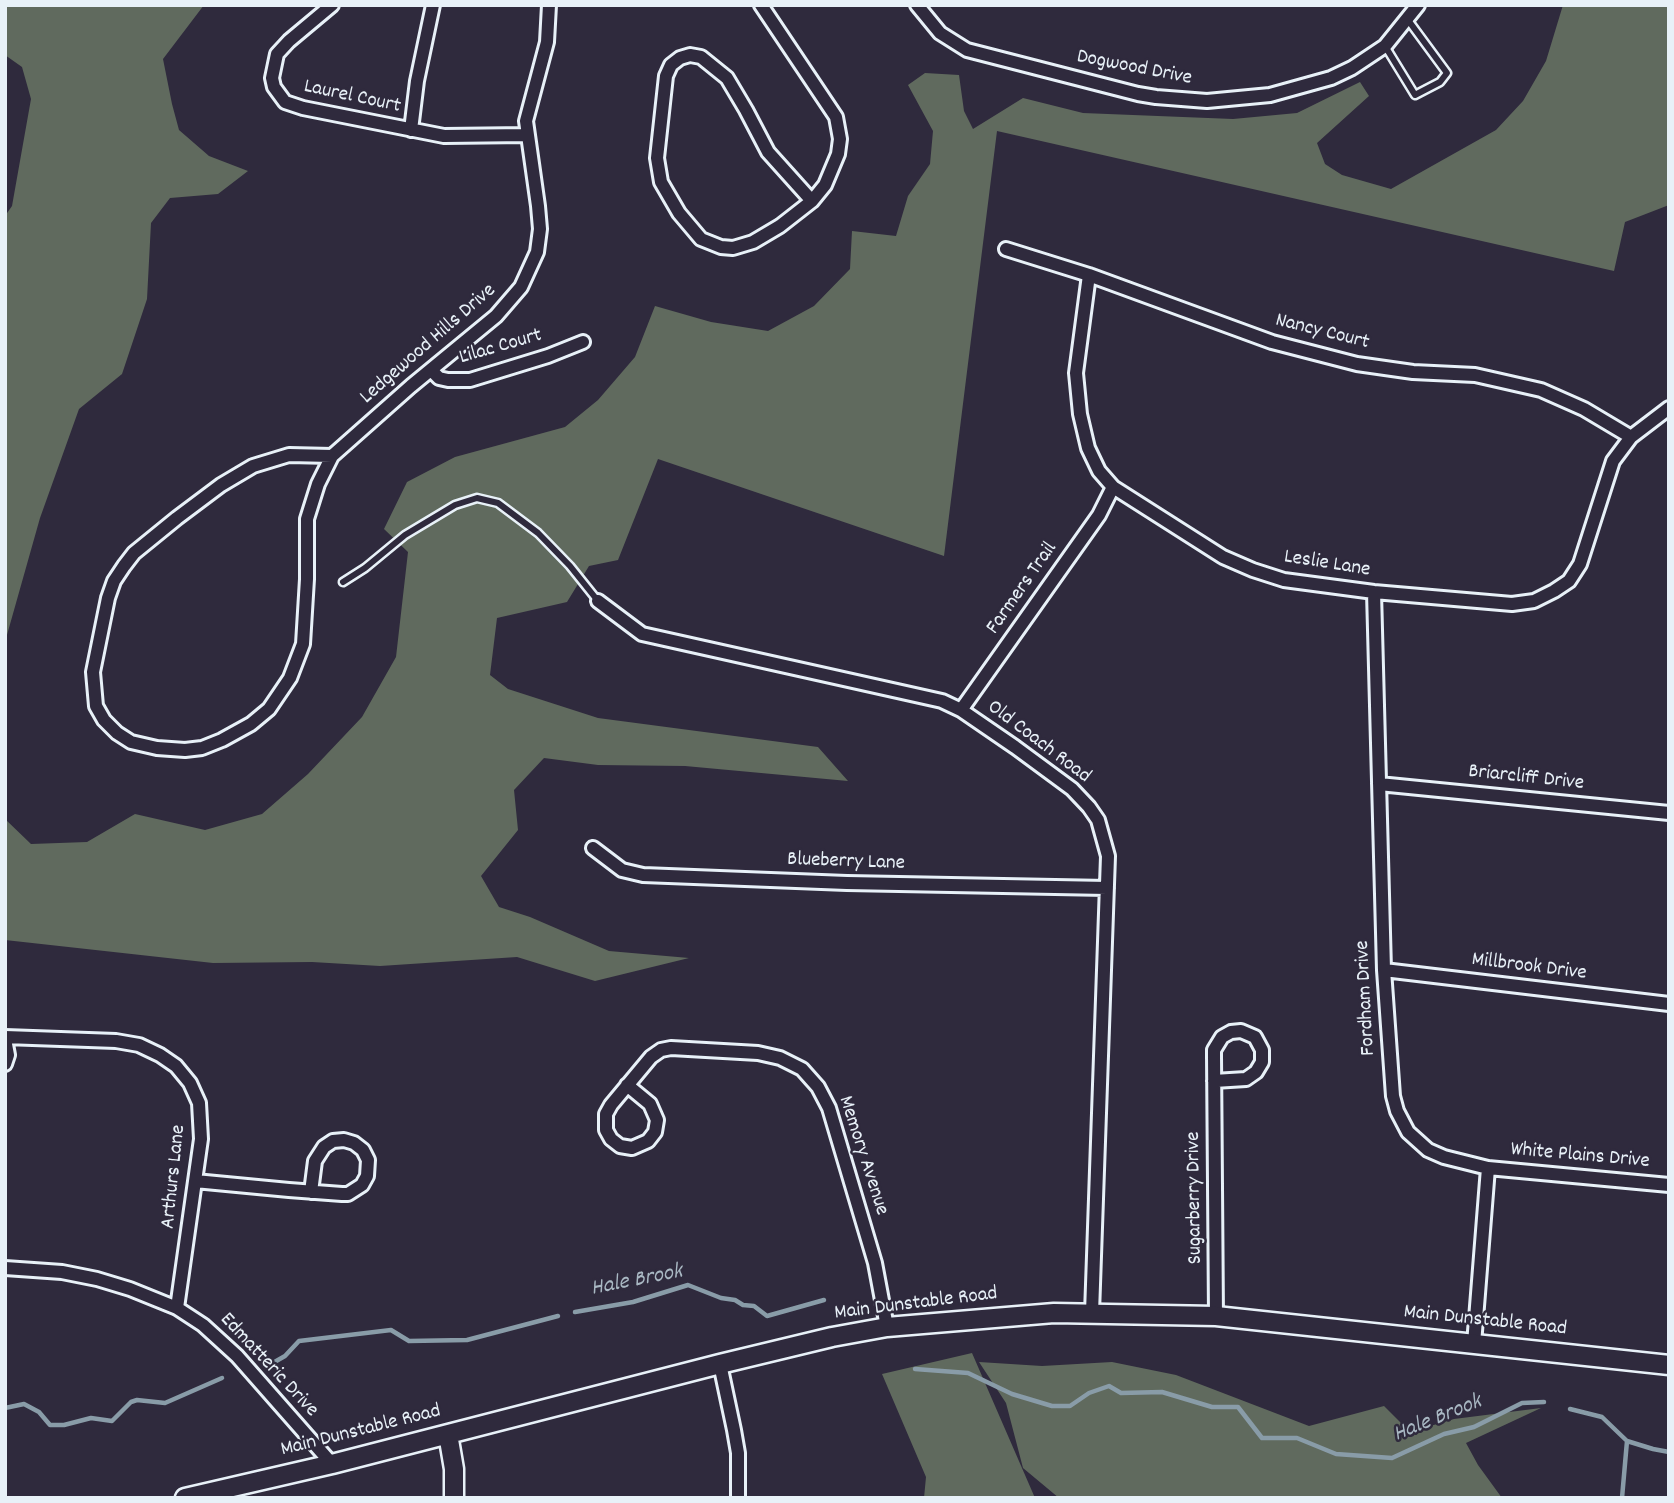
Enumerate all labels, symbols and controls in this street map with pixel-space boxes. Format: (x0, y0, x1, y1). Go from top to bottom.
street label: Dogwood Drive (1074, 45, 1194, 93)
street label: Laurel Court (301, 75, 403, 121)
street label: Ledgewood Hills Drive (356, 279, 502, 411)
street label: Nancy Court (1272, 309, 1372, 357)
street label: Lilac Court (457, 324, 545, 372)
street label: Farmers Trail (982, 538, 1064, 640)
street label: Leslie Lane (1282, 546, 1372, 584)
street label: Old Coach Road (981, 696, 1095, 790)
street label: Briarcliff Drive (1467, 760, 1585, 798)
street label: Blueberry Lane (787, 848, 905, 878)
street label: Fordham Drive (1351, 940, 1383, 1056)
street label: Millbrook Drive (1470, 948, 1588, 988)
street label: Memory Avenue (831, 1093, 893, 1219)
street label: Arthurs Lane (157, 1124, 193, 1230)
street label: Sugarberry Drive (1182, 1131, 1210, 1265)
street label: White Plains Drive (1509, 1138, 1651, 1176)
water label: Hale Brook (589, 1260, 685, 1304)
street label: Main Dunstable Road (833, 1283, 999, 1327)
street label: Main Dunstable Road (1402, 1301, 1568, 1343)
street label: Edmatteric Drive (213, 1308, 323, 1424)
water label: Hale Brook (1390, 1390, 1486, 1450)
street label: Main Dunstable Road (278, 1400, 444, 1464)

